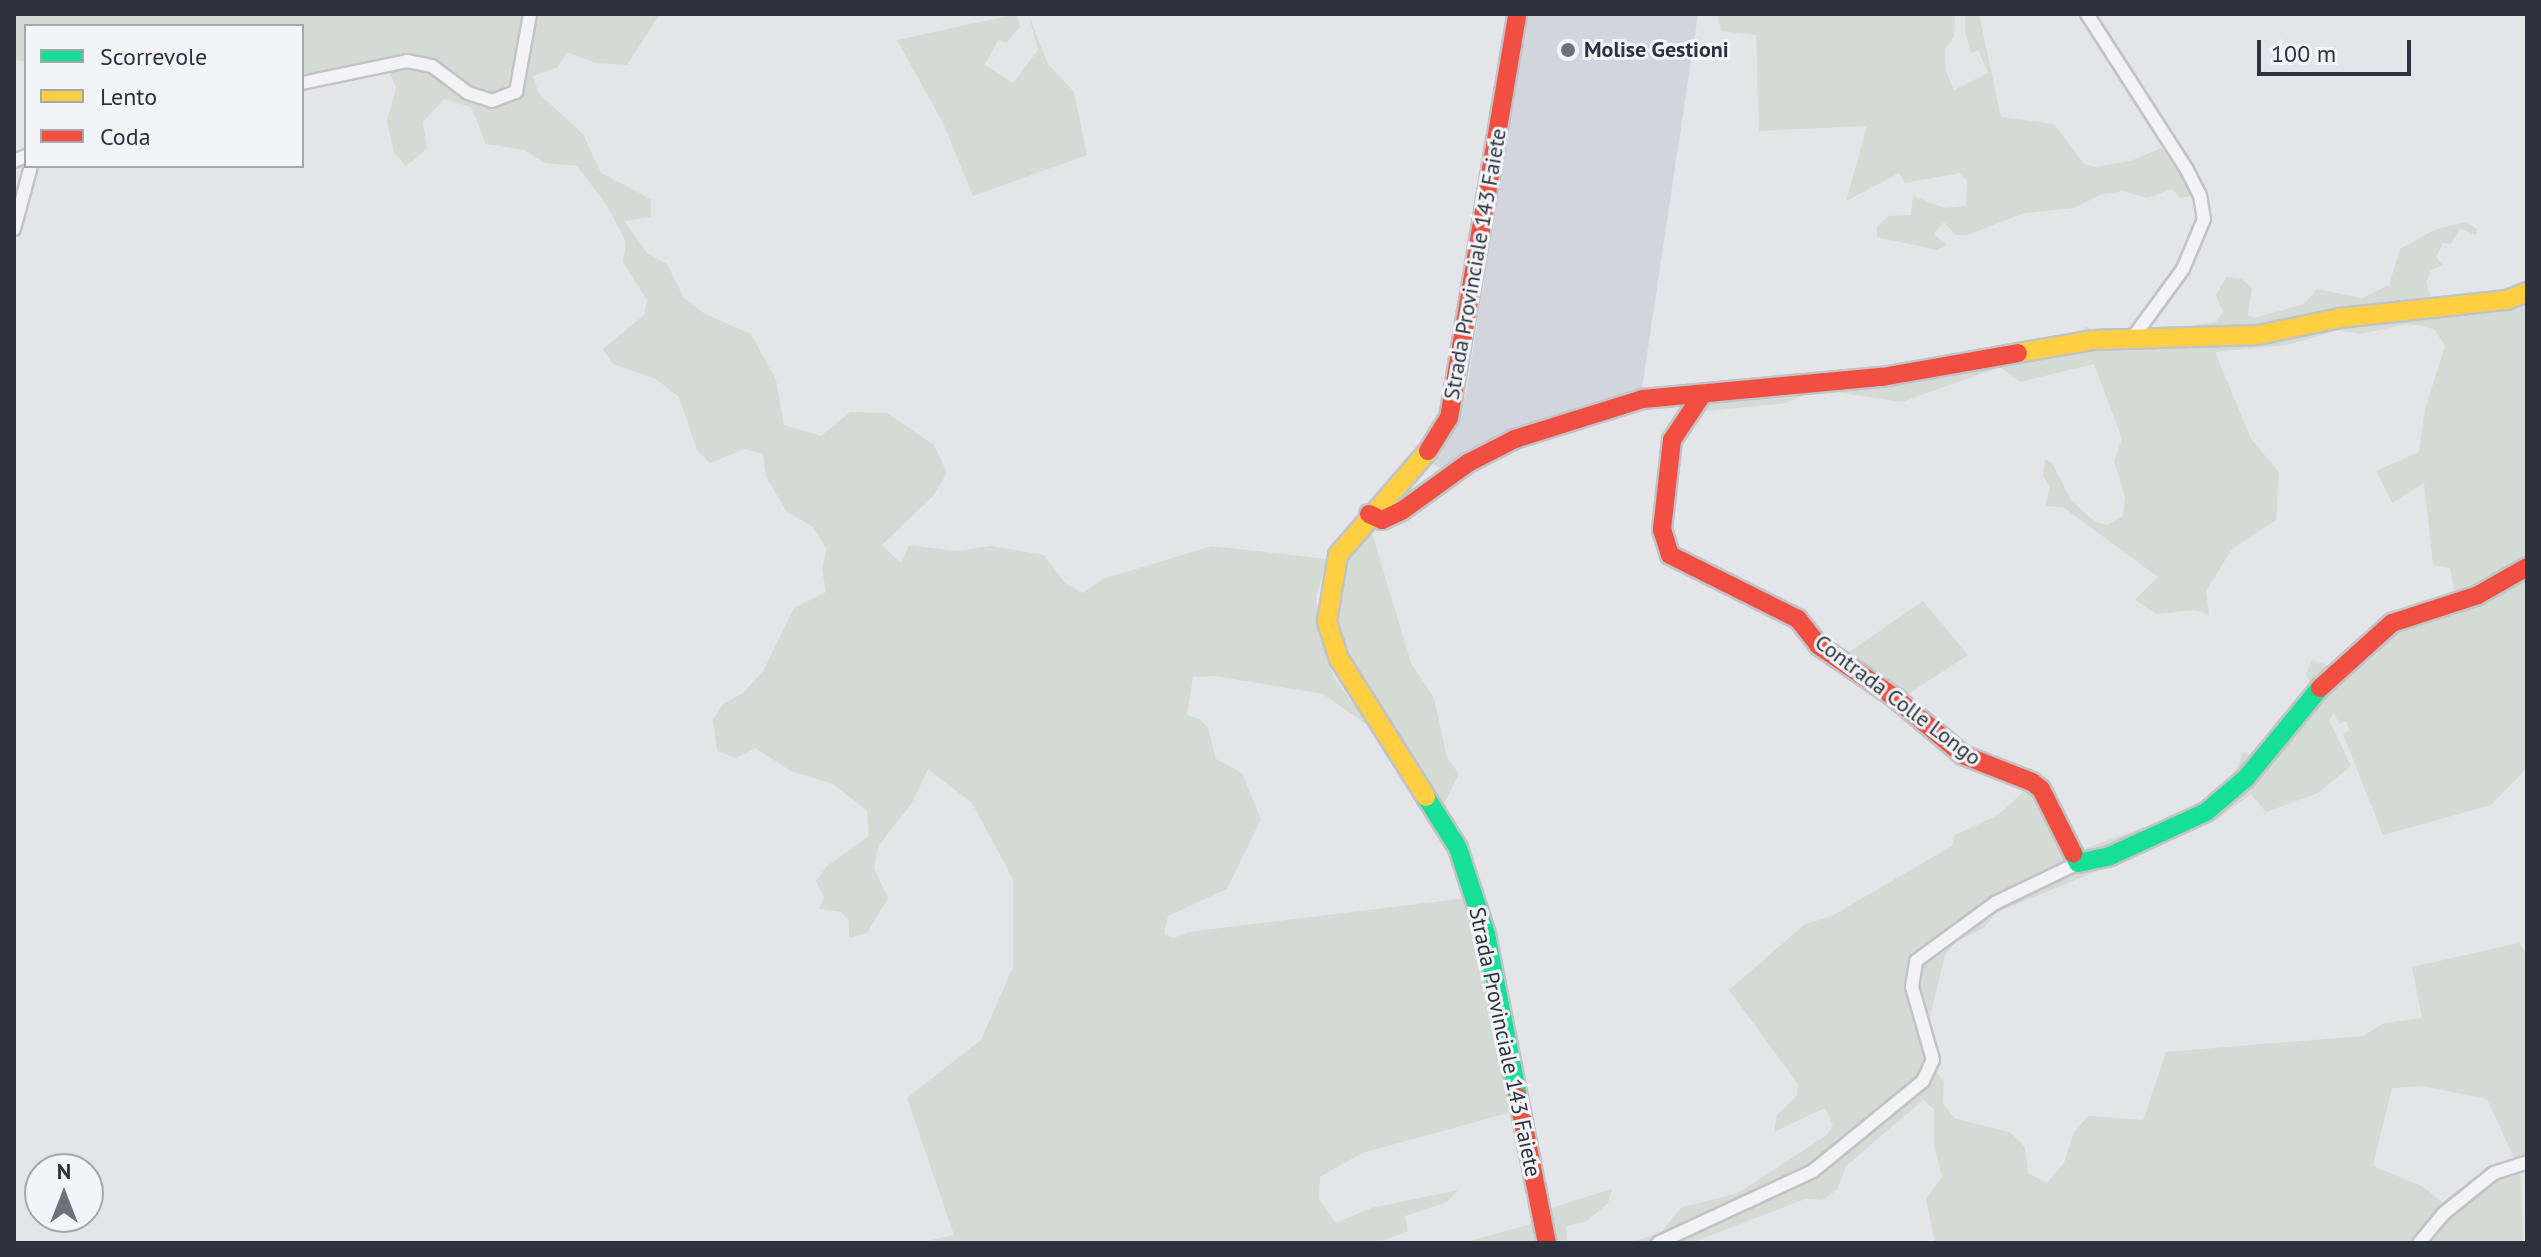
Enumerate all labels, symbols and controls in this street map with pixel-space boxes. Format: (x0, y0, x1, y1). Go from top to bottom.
legend (24, 24, 304, 168)
scale bar (2261, 24, 2415, 74)
place label: Molise Gestioni (1584, 37, 1729, 63)
text: 100 m (2271, 38, 2336, 69)
text: Scorrevole (100, 41, 207, 72)
marker: Molise Gestioni (1559, 41, 1577, 59)
text: Lento (100, 81, 157, 112)
text: Coda (100, 121, 151, 152)
street label: Strada Provinciale 143 Faiete (1438, 126, 1512, 402)
street label: Contrada Colle Longo (1810, 629, 1986, 771)
street label: Strada Provinciale 143 Faiete (1463, 905, 1547, 1179)
north arrow (24, 1153, 104, 1233)
text: N (57, 1157, 71, 1185)

